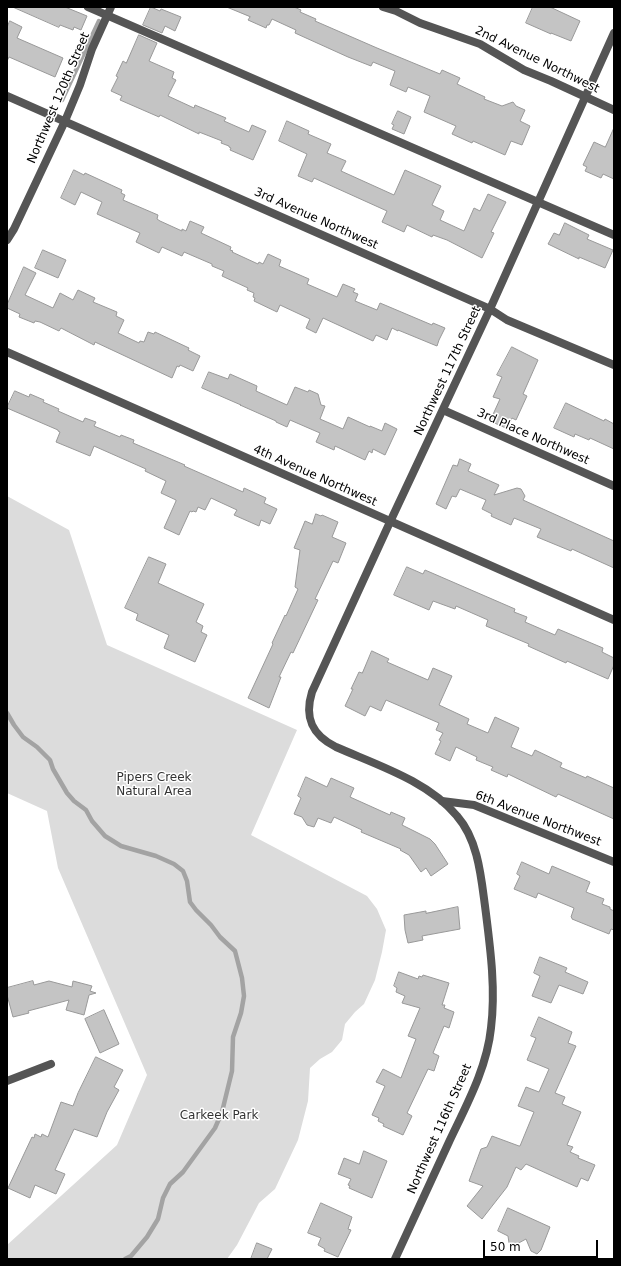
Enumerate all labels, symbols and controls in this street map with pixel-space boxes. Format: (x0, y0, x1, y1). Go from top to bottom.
street label: 2nd Avenue Northwest (472, 24, 602, 96)
street label: Northwest 120th Street (25, 30, 93, 166)
street label: 3rd Avenue Northwest (252, 185, 380, 253)
street label: Northwest 117th Street (412, 304, 484, 438)
street label: 3rd Place Northwest (475, 406, 591, 468)
street label: 4th Avenue Northwest (251, 442, 379, 510)
park label: Pipers Creek Natural Area (116, 771, 192, 799)
street label: 6th Avenue Northwest (473, 788, 603, 850)
street label: Northwest 116th Street (405, 1062, 475, 1196)
park label: Carkeek Park (180, 1109, 258, 1123)
scale bar (485, 1232, 600, 1258)
text: 50 m (490, 1240, 521, 1254)

